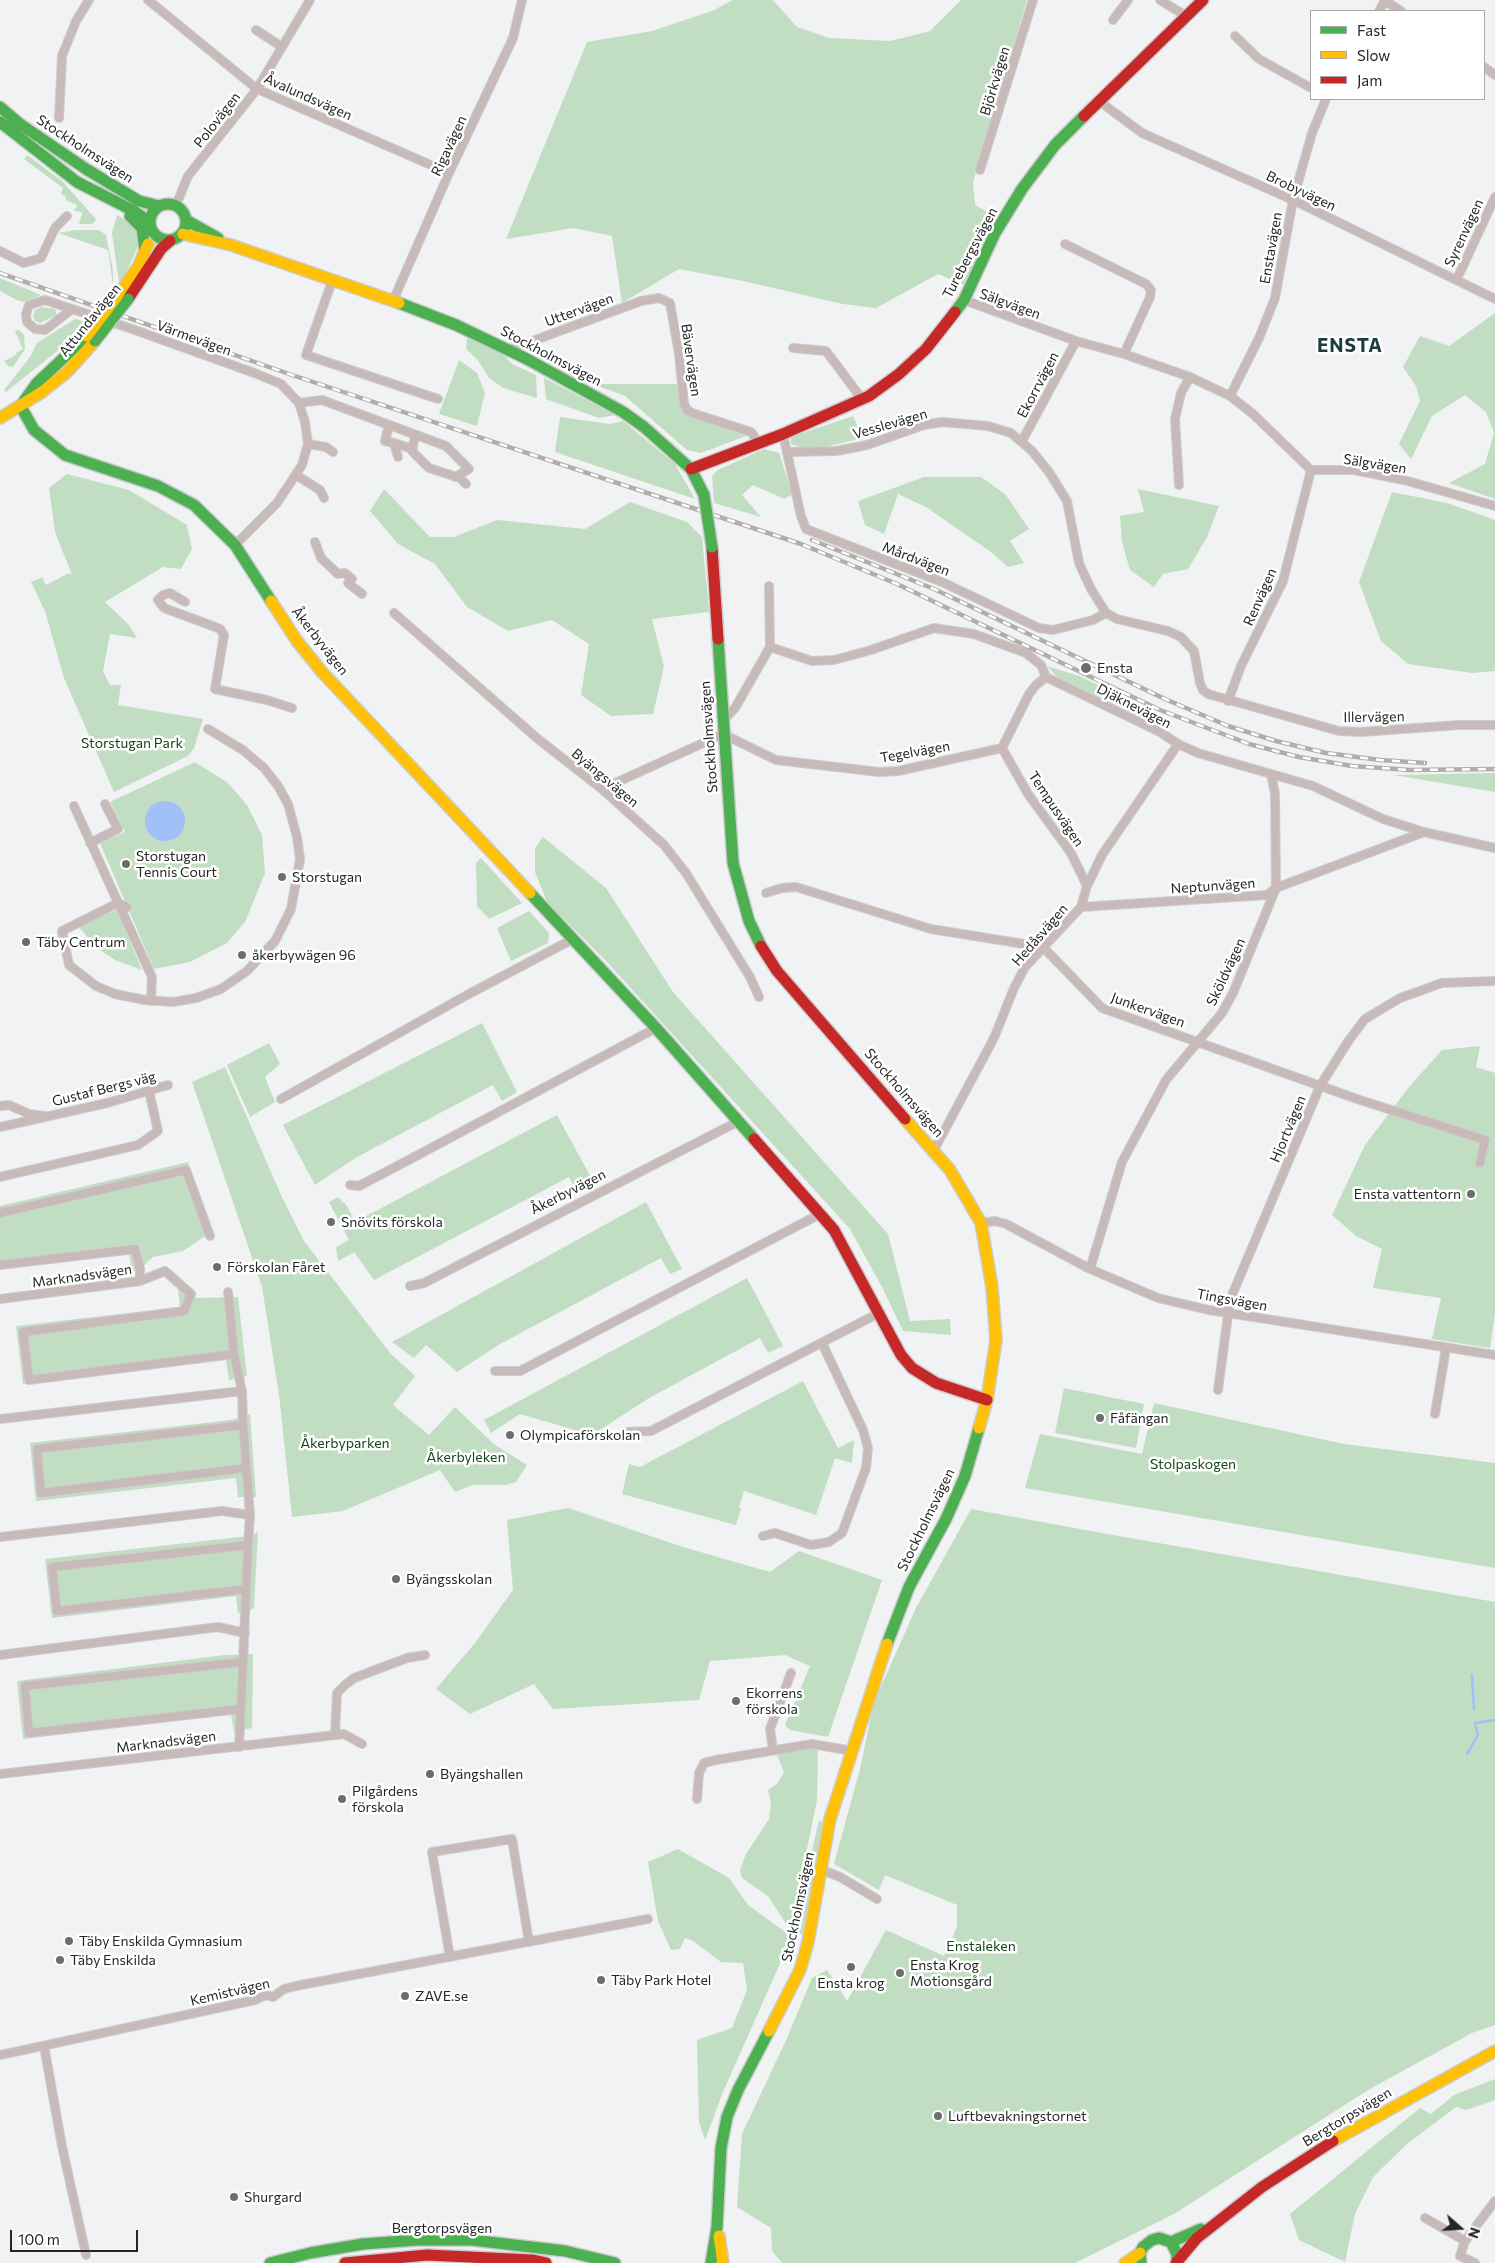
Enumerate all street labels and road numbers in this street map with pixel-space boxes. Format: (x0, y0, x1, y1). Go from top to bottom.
street label: Björkvägen (977, 44, 1013, 118)
street label: Åvalundsvägen (261, 70, 355, 124)
street label: Polovägen (190, 89, 244, 151)
street label: Stockholmsvägen (33, 111, 137, 187)
street label: Rigavägen (428, 113, 470, 179)
street label: Brobyvägen (1263, 167, 1339, 215)
street label: Syrenvägen (1441, 196, 1487, 270)
street label: Turebergsvägen (939, 205, 1001, 301)
street label: Enstavägen (1256, 211, 1286, 285)
street label: Attundavägen (56, 280, 124, 360)
street label: Sälgvägen (977, 285, 1043, 323)
street label: Uttervägen (542, 290, 616, 330)
street label: Värmevägen (154, 317, 234, 359)
street label: Stockholmsvägen (498, 322, 604, 390)
street label: Bävervägen (678, 323, 704, 397)
street label: Ekorrvägen (1014, 349, 1062, 421)
street label: Vesslevägen (851, 405, 929, 443)
street label: Sälgvägen (1342, 451, 1408, 477)
street label: Mårdvägen (880, 538, 952, 580)
street label: Renvägen (1240, 566, 1280, 628)
street label: Åkerbyvägen (288, 603, 352, 679)
street label: Stockholmsvägen (697, 680, 721, 794)
street label: Djäknevägen (1094, 680, 1174, 732)
street label: Illervägen (1343, 708, 1405, 726)
street label: Tegelvägen (879, 738, 951, 766)
street label: Byängsvägen (568, 745, 642, 811)
street label: Tempusvägen (1025, 768, 1087, 850)
street label: Neptunvägen (1170, 875, 1256, 897)
street label: Hedåsvägen (1009, 901, 1071, 969)
street label: Sköldvägen (1203, 936, 1249, 1008)
street label: Junkervägen (1109, 989, 1187, 1031)
street label: Stockholmsvägen (861, 1045, 947, 1141)
street label: Gustaf Bergs väg (50, 1068, 158, 1110)
street label: Hjortvägen (1266, 1093, 1310, 1165)
street label: Åkerbyvägen (527, 1166, 609, 1218)
street label: Marknadsvägen (31, 1261, 133, 1291)
street label: Tingsvägen (1195, 1286, 1269, 1314)
street label: Stockholmsvägen (894, 1466, 958, 1574)
street label: Marknadsvägen (115, 1728, 217, 1756)
street label: Stockholmsvägen (778, 1850, 818, 1964)
street label: Kemistvägen (188, 1975, 272, 2009)
street label: Bergtorpsvägen (1300, 2084, 1394, 2150)
street label: Bergtorpsvägen (392, 2220, 492, 2236)

